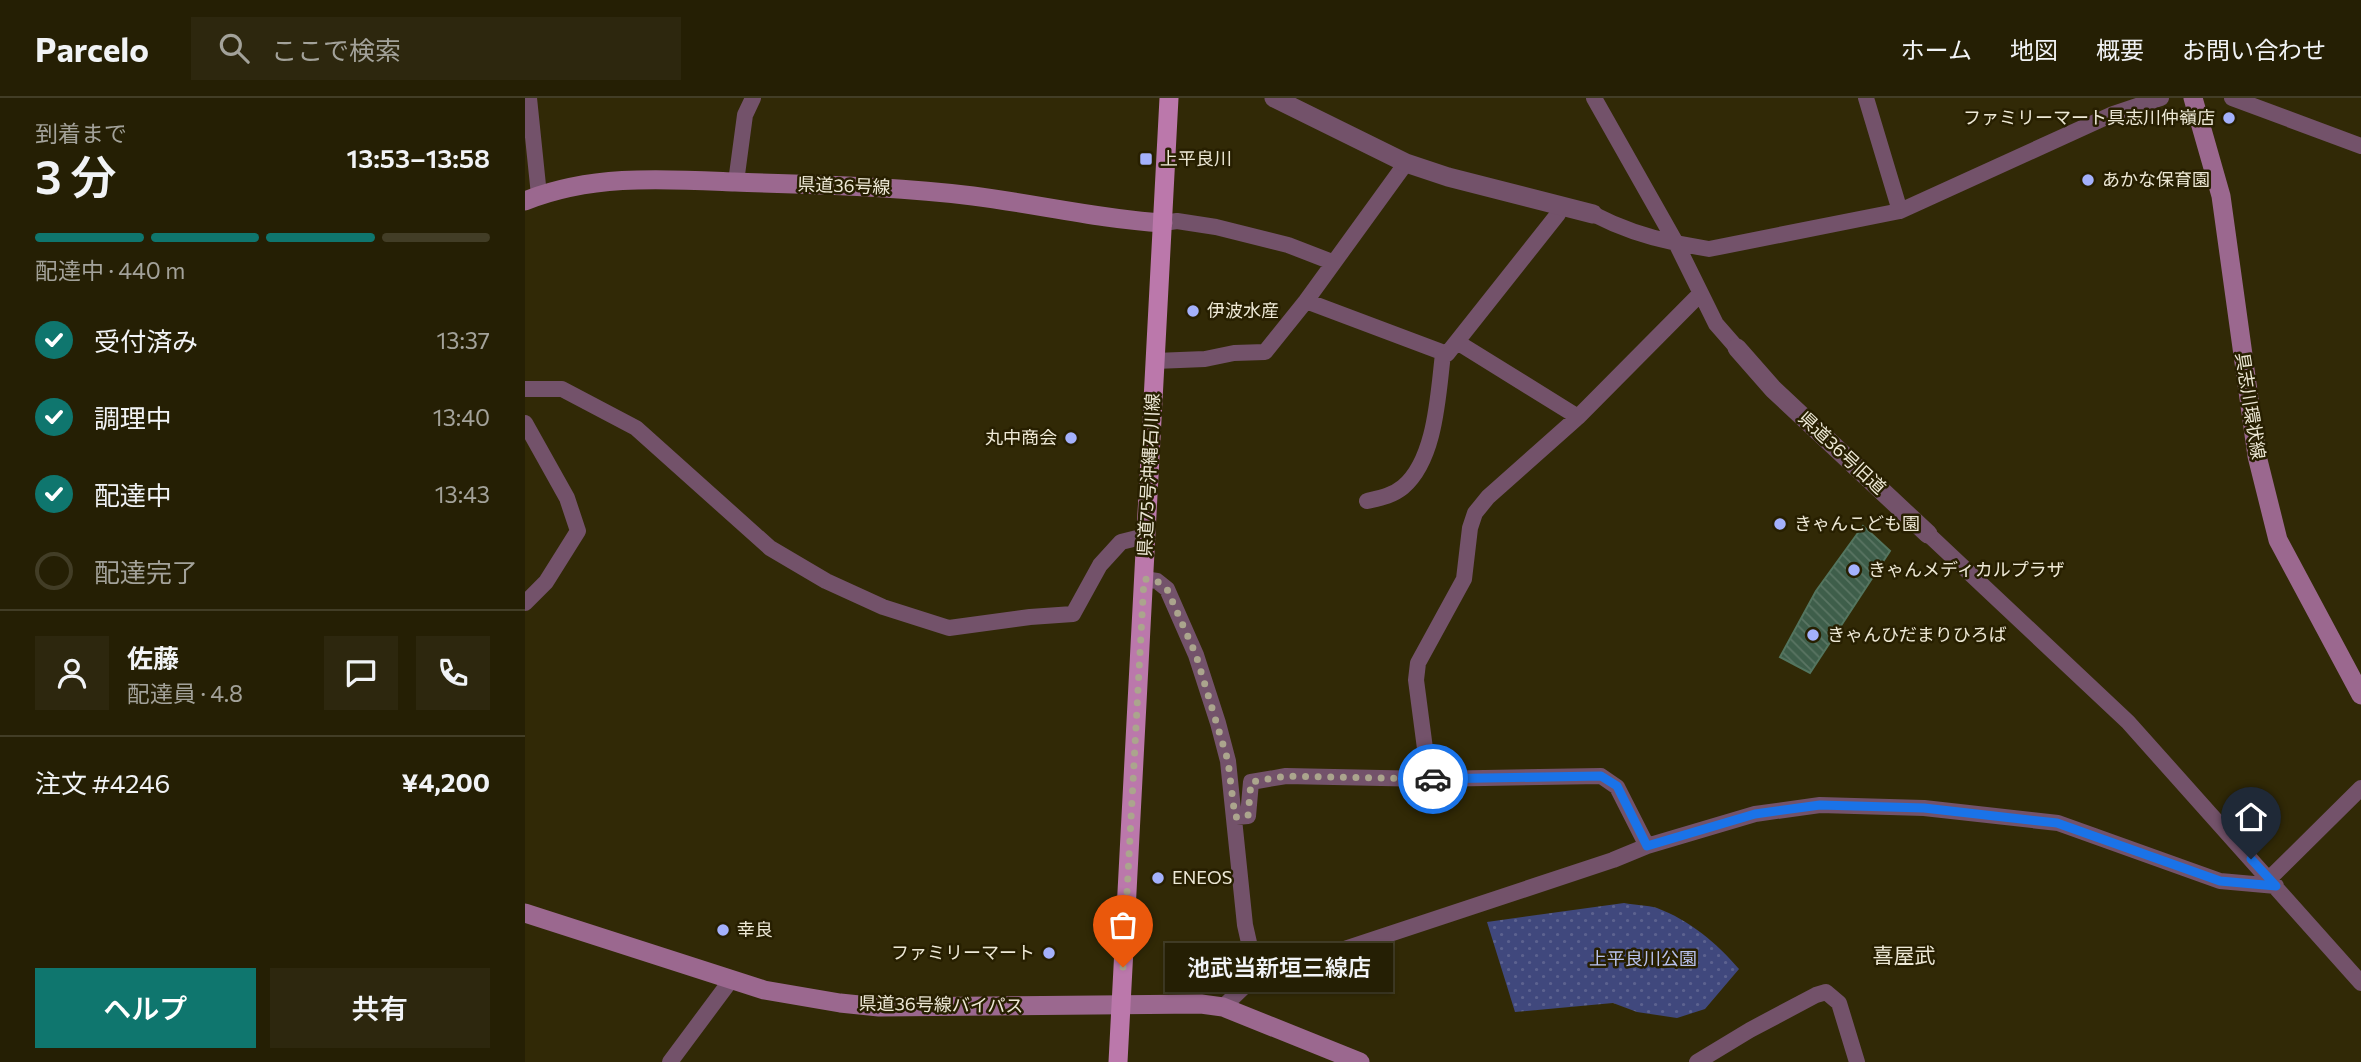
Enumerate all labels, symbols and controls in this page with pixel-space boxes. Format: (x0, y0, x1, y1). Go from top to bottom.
search box (191, 17, 681, 80)
text: Parcelo (35, 28, 149, 69)
icon: search (215, 29, 253, 67)
text: ここで検索 (271, 34, 401, 65)
text: ホーム (1901, 35, 1972, 64)
text: 地図 (2010, 35, 2058, 64)
text: 概要 (2096, 35, 2144, 64)
text: お問い合わせ (2182, 35, 2326, 64)
place label: ファミリーマート具志川仲嶺店 (1963, 106, 2215, 128)
marker: ファミリーマート具志川仲嶺店 (2221, 110, 2237, 126)
text: 到着まで (35, 119, 127, 147)
text: 13:53–13:58 (347, 142, 490, 173)
text: 3 分 (35, 147, 116, 203)
place label: 上平良川 (1160, 147, 1232, 169)
marker: 上平良川 (1138, 151, 1154, 167)
place label: あかな保育園 (2102, 168, 2210, 190)
street label: 県道36号線 (797, 172, 891, 198)
marker: あかな保育園 (2080, 172, 2096, 188)
text: 配達中 · 440 m (35, 256, 185, 284)
place label: 伊波水産 (1207, 299, 1279, 321)
marker: 伊波水産 (1185, 303, 1201, 319)
icon: check (35, 321, 73, 359)
text: 受付済み (94, 325, 198, 356)
text: 13:37 (436, 326, 490, 354)
street label: 具志川環状線 (2232, 351, 2270, 461)
street label: 県道75号沖縄石川線 (1133, 393, 1163, 557)
icon: check (35, 398, 73, 436)
text: 調理中 (94, 402, 172, 433)
text: 13:40 (433, 403, 490, 431)
street label: 県道36号旧道 (1795, 406, 1891, 498)
place label: 丸中商会 (985, 426, 1057, 448)
marker: 丸中商会 (1063, 430, 1079, 446)
icon: check (35, 475, 73, 513)
text: 配達中 (94, 479, 172, 510)
text: 13:43 (435, 480, 490, 508)
place label: きゃんこども園 (1794, 512, 1920, 534)
marker: きゃんこども園 (1772, 516, 1788, 532)
text: 配達完了 (94, 556, 198, 587)
place label: きゃんメディカルプラザ (1868, 558, 2065, 580)
marker: きゃんメディカルプラザ (1846, 562, 1862, 578)
place label: きゃんひだまりひろば (1827, 623, 2007, 645)
marker: きゃんひだまりひろば (1805, 627, 1821, 643)
button: person (35, 636, 109, 710)
button: chat (324, 636, 398, 710)
button: phone (416, 636, 490, 710)
text: 佐藤 (127, 642, 179, 673)
text: 配達員 · 4.8 (127, 679, 243, 707)
courier (1398, 744, 1468, 814)
icon: car (1414, 760, 1452, 798)
text: ¥4,200 (402, 766, 490, 797)
text: 注文 #4246 (35, 767, 170, 798)
pin (2221, 787, 2281, 859)
icon: home (2232, 798, 2270, 836)
place label: ENEOS (1172, 866, 1232, 888)
marker: ENEOS (1150, 870, 1166, 886)
pin (1093, 895, 1153, 967)
icon: bag (1104, 906, 1142, 944)
place label: 幸良 (737, 918, 773, 940)
marker: 幸良 (715, 922, 731, 938)
place label: ファミリーマート (891, 941, 1035, 963)
callout: 池武当新垣三線店 (1165, 942, 1393, 992)
district label: 喜屋武 (1873, 942, 1936, 967)
marker: ファミリーマート (1041, 945, 1057, 961)
park label: 上平良川公園 (1589, 947, 1697, 969)
text: 池武当新垣三線店 (1187, 953, 1371, 981)
button: ヘルプ (35, 968, 256, 1048)
button: 共有 (270, 968, 490, 1048)
street label: 県道36号線バイパス (858, 992, 1024, 1016)

